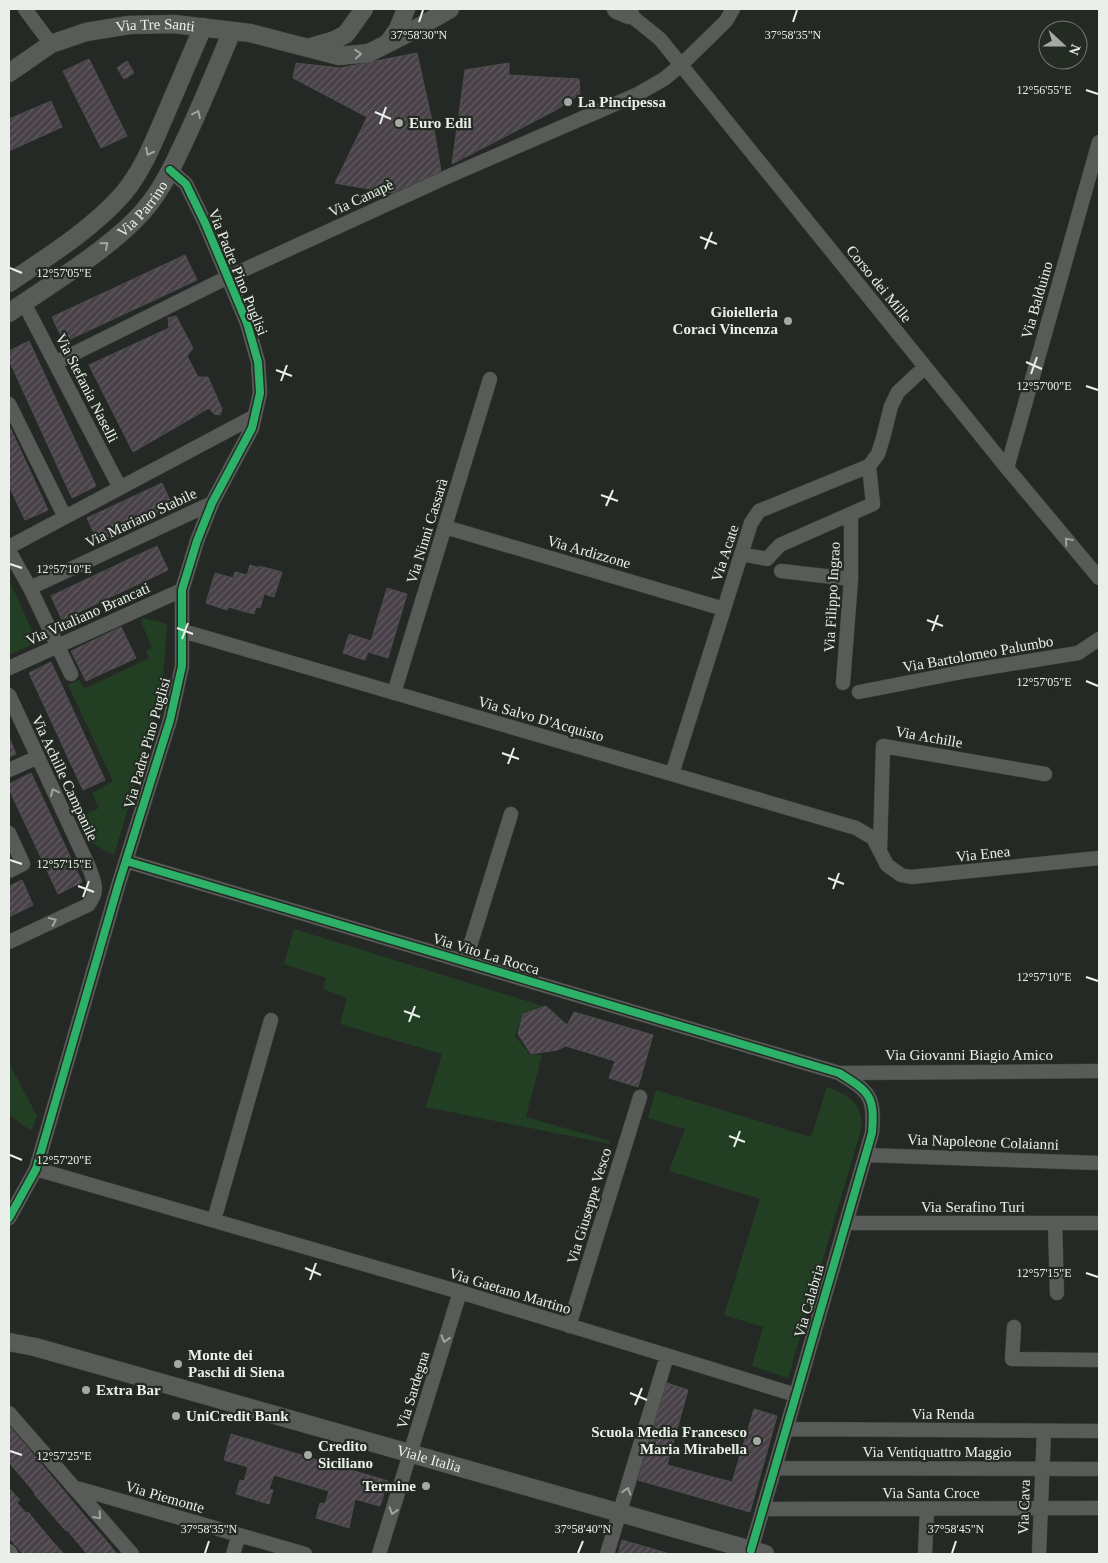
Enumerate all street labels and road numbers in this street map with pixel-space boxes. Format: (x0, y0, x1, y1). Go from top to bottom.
street label: Via Tre Santi (115, 16, 196, 35)
street label: Via Canapè (326, 176, 396, 220)
street label: Via Parrino (114, 178, 171, 240)
street label: Via Padre Pino Puglisi (205, 206, 271, 338)
street label: Corso dei Mille (843, 242, 915, 326)
street label: Via Balduino (1018, 260, 1056, 340)
street label: Via Stefania Naselli (53, 331, 121, 445)
street label: Via Ninni Cassarà (403, 476, 451, 585)
street label: Via Mariano Stabile (83, 485, 199, 551)
street label: Via Acate (708, 522, 742, 583)
street label: Via Ardizzone (545, 532, 633, 572)
street label: Via Filippo Ingrao (821, 541, 843, 653)
street label: Via Vitaliano Brancati (24, 579, 152, 649)
street label: Via Bartolomeo Palumbo (902, 633, 1054, 675)
street label: Via Padre Pino Puglisi (121, 676, 173, 810)
street label: Via Salvo D'Acquisto (476, 693, 606, 745)
street label: Via Achille Campanile (29, 713, 101, 844)
street label: Via Achille (894, 723, 964, 751)
street label: Via Enea (955, 843, 1011, 865)
street label: Via Vito La Rocca (431, 930, 542, 978)
street label: Via Giovanni Biagio Amico (885, 1047, 1053, 1063)
street label: Via Napoleone Colaianni (907, 1131, 1059, 1153)
street label: Via Giuseppe Vesco (564, 1146, 614, 1266)
street label: Via Serafino Turi (921, 1199, 1025, 1215)
street label: Via Calabria (791, 1262, 827, 1339)
street label: Via Gaetano Martino (447, 1265, 573, 1317)
street label: Via Sardegna (394, 1349, 432, 1431)
street label: Via Renda (912, 1406, 975, 1422)
street label: Viale Italia (395, 1442, 463, 1476)
street label: Via Ventiquattro Maggio (863, 1444, 1011, 1460)
street label: Via Piemonte (124, 1478, 207, 1516)
street label: Via Cava (1015, 1479, 1033, 1535)
street label: Via Santa Croce (882, 1485, 980, 1501)

